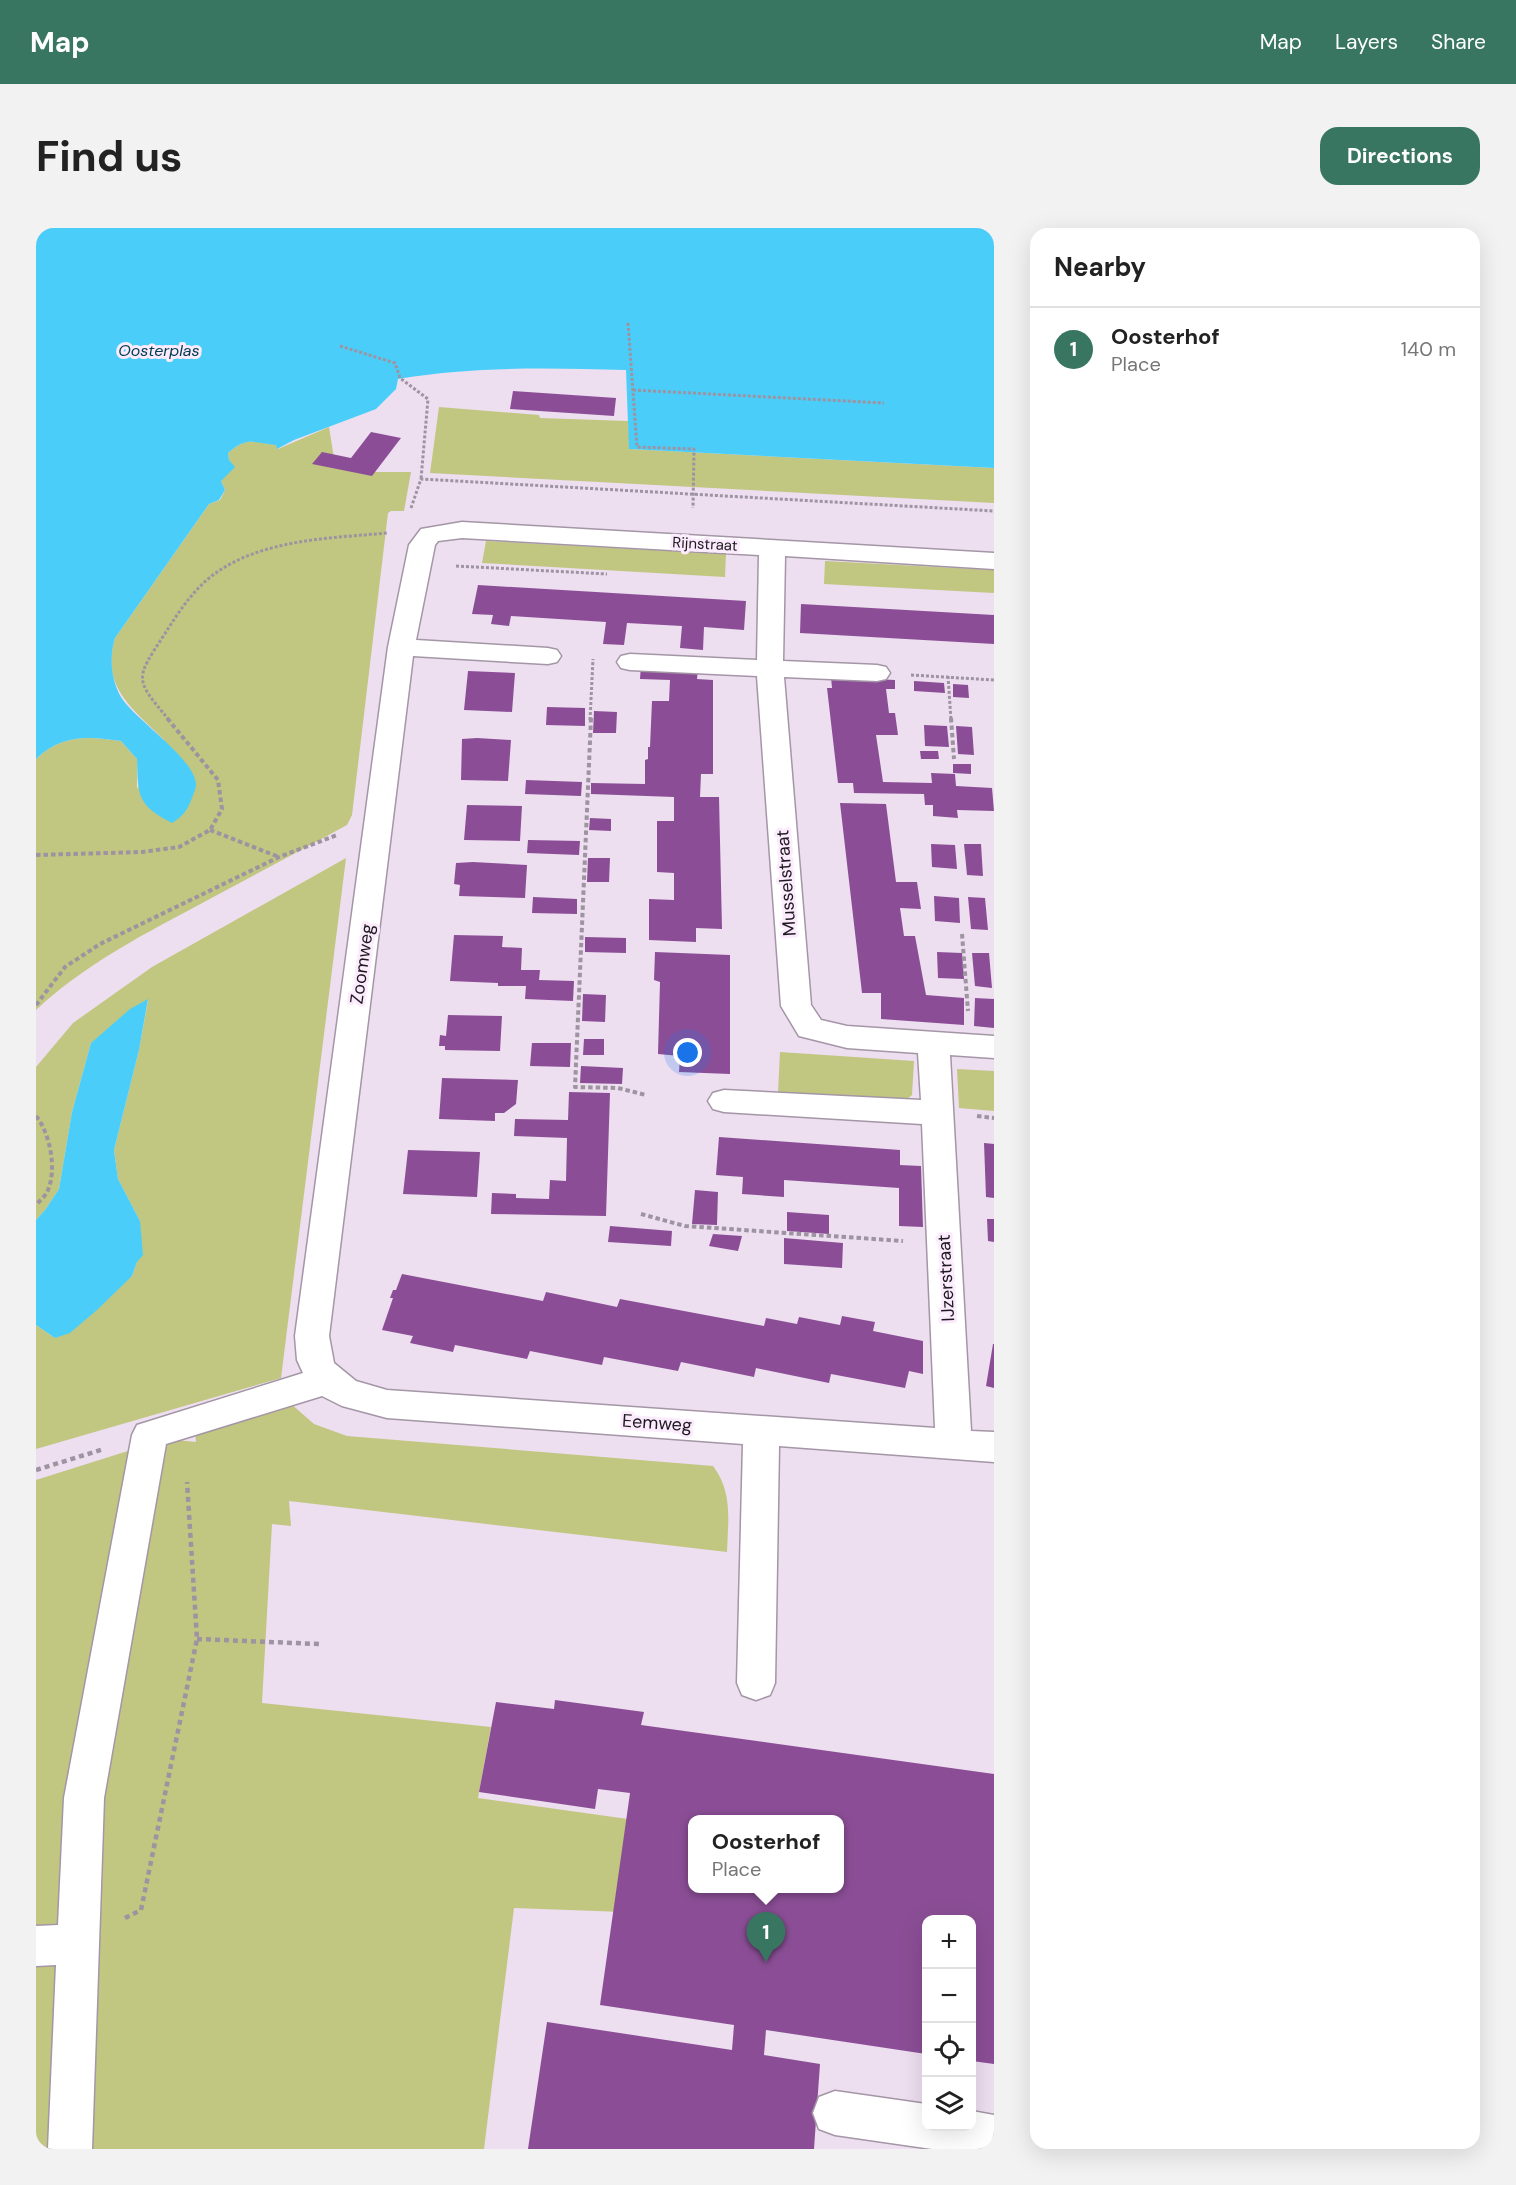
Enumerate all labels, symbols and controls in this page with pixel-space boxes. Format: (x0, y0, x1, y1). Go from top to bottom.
text: Map (30, 24, 90, 61)
text: Map (1260, 28, 1302, 56)
text: Layers (1335, 28, 1398, 56)
text: Share (1431, 28, 1486, 56)
button: Directions (1320, 127, 1480, 185)
text: Find us (36, 129, 182, 184)
text: Nearby (1054, 250, 1146, 284)
text: Oosterhof (1111, 322, 1220, 351)
text: 1 (1070, 336, 1077, 362)
text: 140 m (1401, 336, 1456, 362)
water label: Oosterplas (118, 340, 200, 361)
text: Place (1111, 351, 1161, 377)
street label: Rijnstraat (672, 532, 738, 556)
street label: Musselstraat (770, 829, 802, 937)
street label: Zoomweg (344, 922, 380, 1006)
your location (673, 1038, 702, 1067)
street label: IJzerstraat (932, 1234, 960, 1322)
street label: Eemweg (621, 1409, 693, 1437)
popup (688, 1815, 844, 1893)
text: Oosterhof (712, 1827, 820, 1856)
text: Place (712, 1856, 761, 1882)
pin: 1 (746, 1912, 786, 1962)
map controls (922, 1915, 976, 2131)
button: + (922, 1915, 976, 1969)
button: − (922, 1969, 976, 2023)
button: locate (922, 2023, 976, 2077)
button: layers (922, 2077, 976, 2131)

